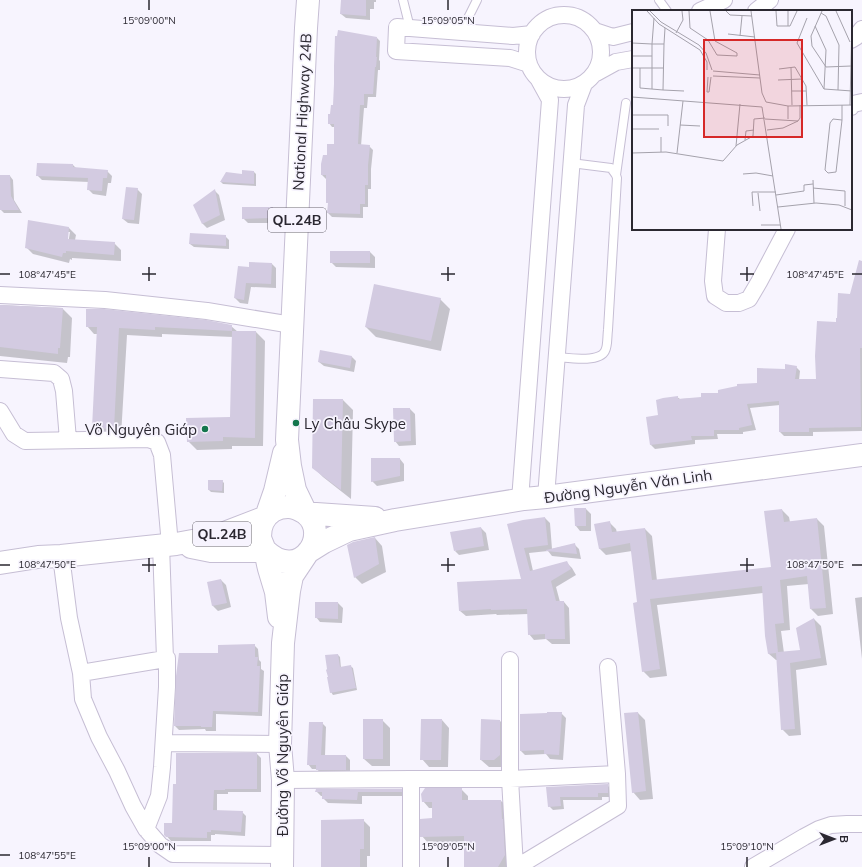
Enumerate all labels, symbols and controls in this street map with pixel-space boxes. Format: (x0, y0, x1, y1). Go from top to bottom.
inset map (632, 10, 852, 230)
text: 15°09'00"N (122, 14, 176, 27)
text: 15°09'05"N (421, 14, 475, 27)
street label: National Highway 24B (288, 33, 316, 191)
road number: QL.24B (268, 208, 326, 232)
text: 108°47'45"E (18, 268, 76, 281)
text: 108°47'45"E (786, 268, 844, 281)
place label: Ly Châu Skype (304, 414, 406, 433)
marker: Ly Châu Skype (291, 418, 301, 428)
place label: Võ Nguyên Giáp (85, 420, 197, 439)
marker: Võ Nguyên Giáp (200, 424, 210, 434)
street label: Đường Nguyễn Văn Linh (543, 465, 713, 507)
road number: QL.24B (193, 522, 251, 546)
text: 108°47'50"E (18, 558, 76, 571)
text: 108°47'50"E (786, 558, 844, 571)
street label: Đường Võ Nguyên Giáp (273, 674, 292, 836)
north arrow (814, 819, 854, 859)
text: B (837, 835, 851, 843)
text: 15°09'00"N (122, 840, 176, 853)
text: 15°09'05"N (421, 840, 475, 853)
text: 15°09'10"N (720, 840, 774, 853)
text: 108°47'55"E (18, 849, 76, 862)

